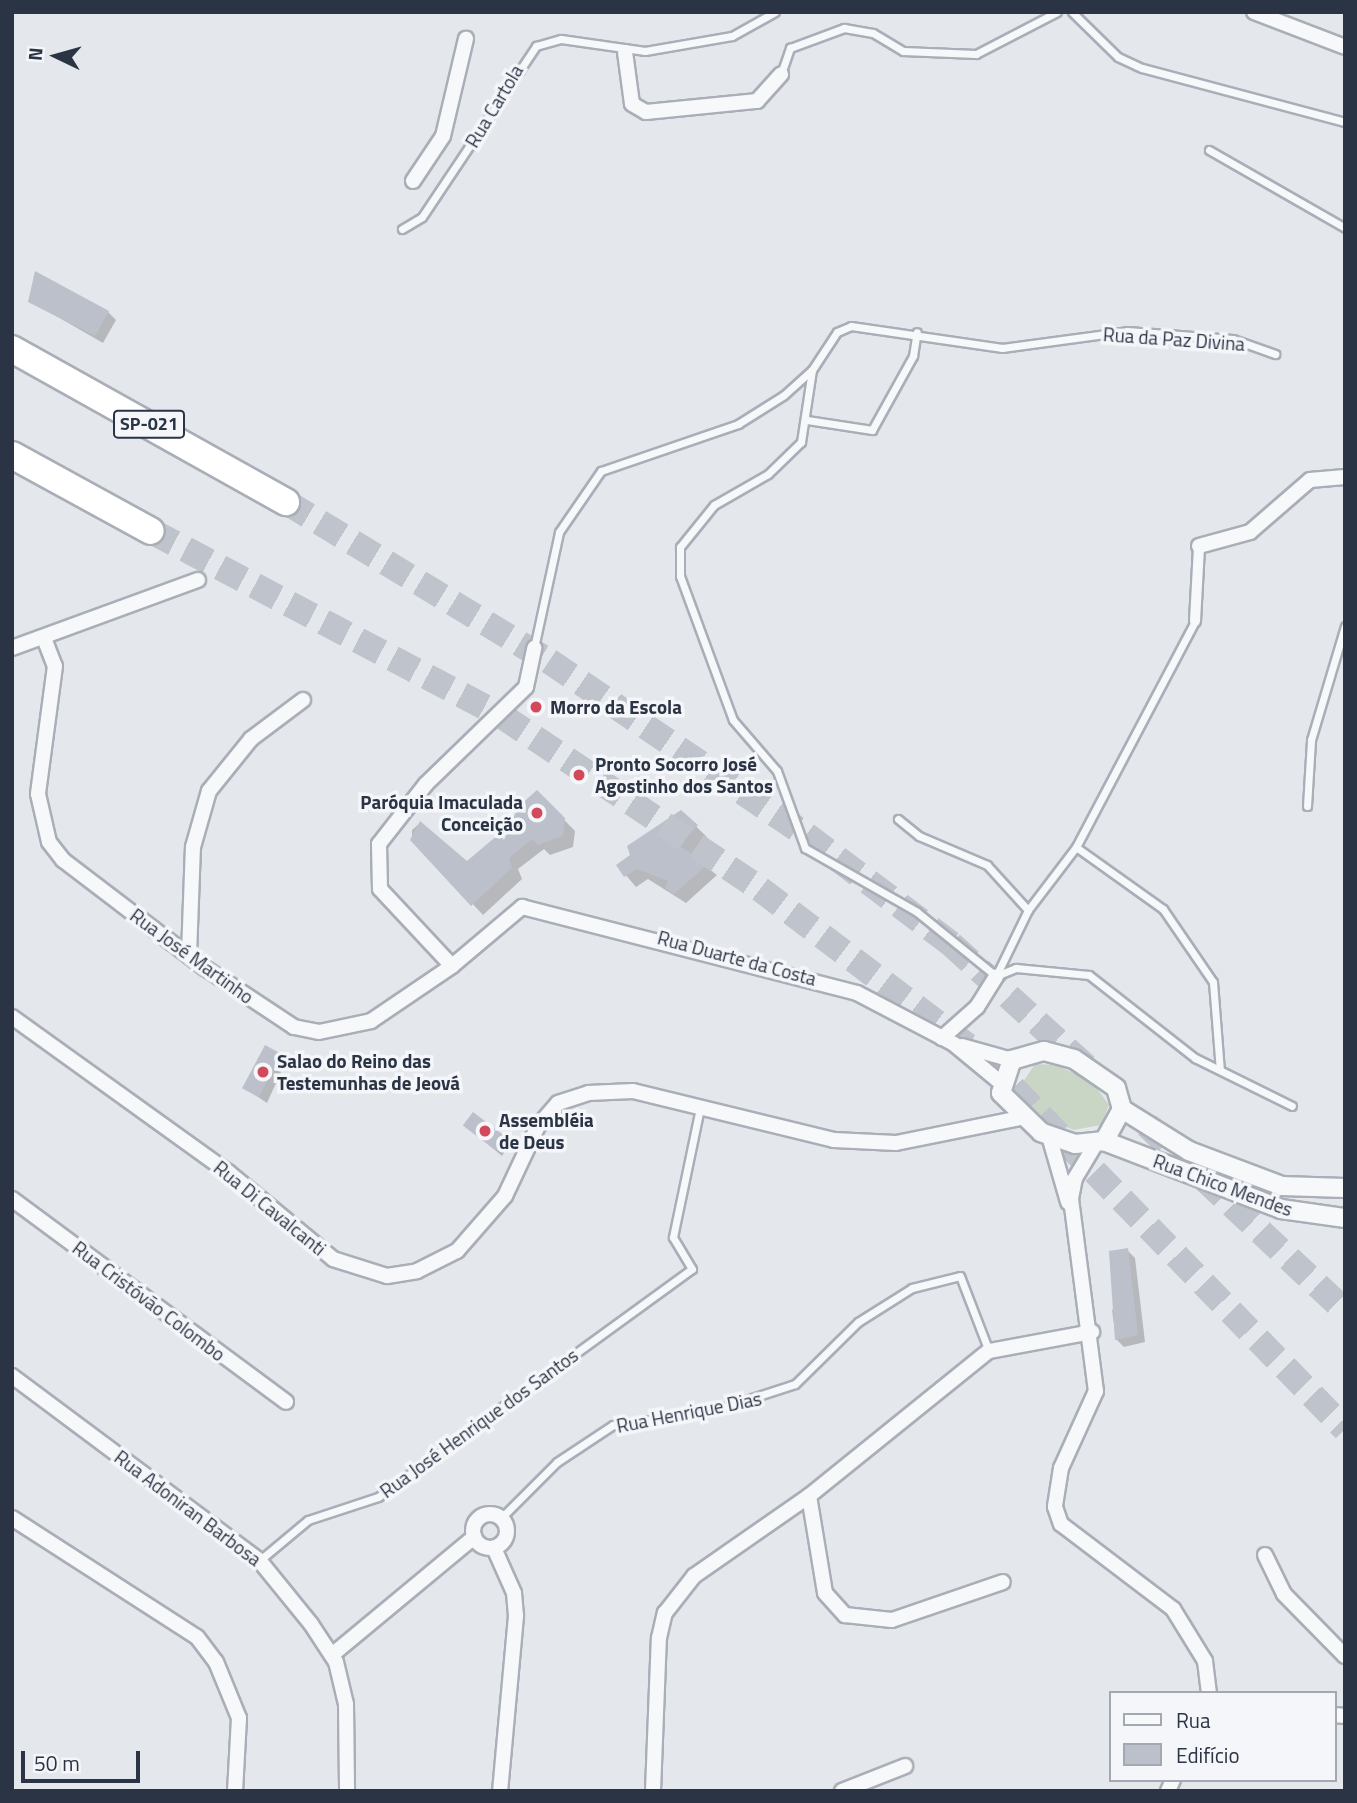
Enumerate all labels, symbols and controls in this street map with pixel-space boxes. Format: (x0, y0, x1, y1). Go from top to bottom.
north arrow (21, 21, 91, 91)
text: N (20, 46, 50, 62)
street label: Rua Cartola (460, 60, 528, 152)
street label: Rua da Paz Divina (1102, 323, 1246, 355)
road number: SP-021 (112, 410, 186, 438)
place label: Morro da Escola (550, 696, 682, 718)
marker: Morro da Escola (528, 699, 544, 715)
place label: Pronto Socorro José Agostinho dos Santos (595, 753, 773, 797)
marker: Pronto Socorro José Agostinho dos Santos (569, 765, 589, 785)
place label: Paróquia Imaculada Conceição (360, 791, 523, 835)
marker: Paróquia Imaculada Conceição (529, 805, 545, 821)
street label: Rua José Martinho (126, 904, 258, 1008)
street label: Rua Duarte da Costa (655, 926, 819, 990)
place label: Salao do Reino das Testemunhas de Jeová (277, 1050, 460, 1094)
marker: Salao do Reino das Testemunhas de Jeová (255, 1064, 271, 1080)
place label: Assembléia de Deus (499, 1109, 594, 1153)
marker: Assembléia de Deus (477, 1123, 493, 1139)
street label: Rua Chico Mendes (1150, 1149, 1296, 1221)
street label: Rua Di Cavalcanti (209, 1156, 331, 1260)
street label: Rua Cristóvão Colombo (68, 1236, 230, 1366)
street label: Rua José Henrique dos Santos (376, 1343, 582, 1503)
street label: Rua Henrique Dias (615, 1387, 763, 1437)
street label: Rua Adoniran Barbosa (110, 1445, 266, 1571)
legend (1108, 1691, 1336, 1782)
text: Rua (1176, 1704, 1211, 1736)
scale bar (24, 1736, 144, 1780)
text: Edifício (1176, 1739, 1240, 1771)
text: 50 m (34, 1747, 80, 1779)

